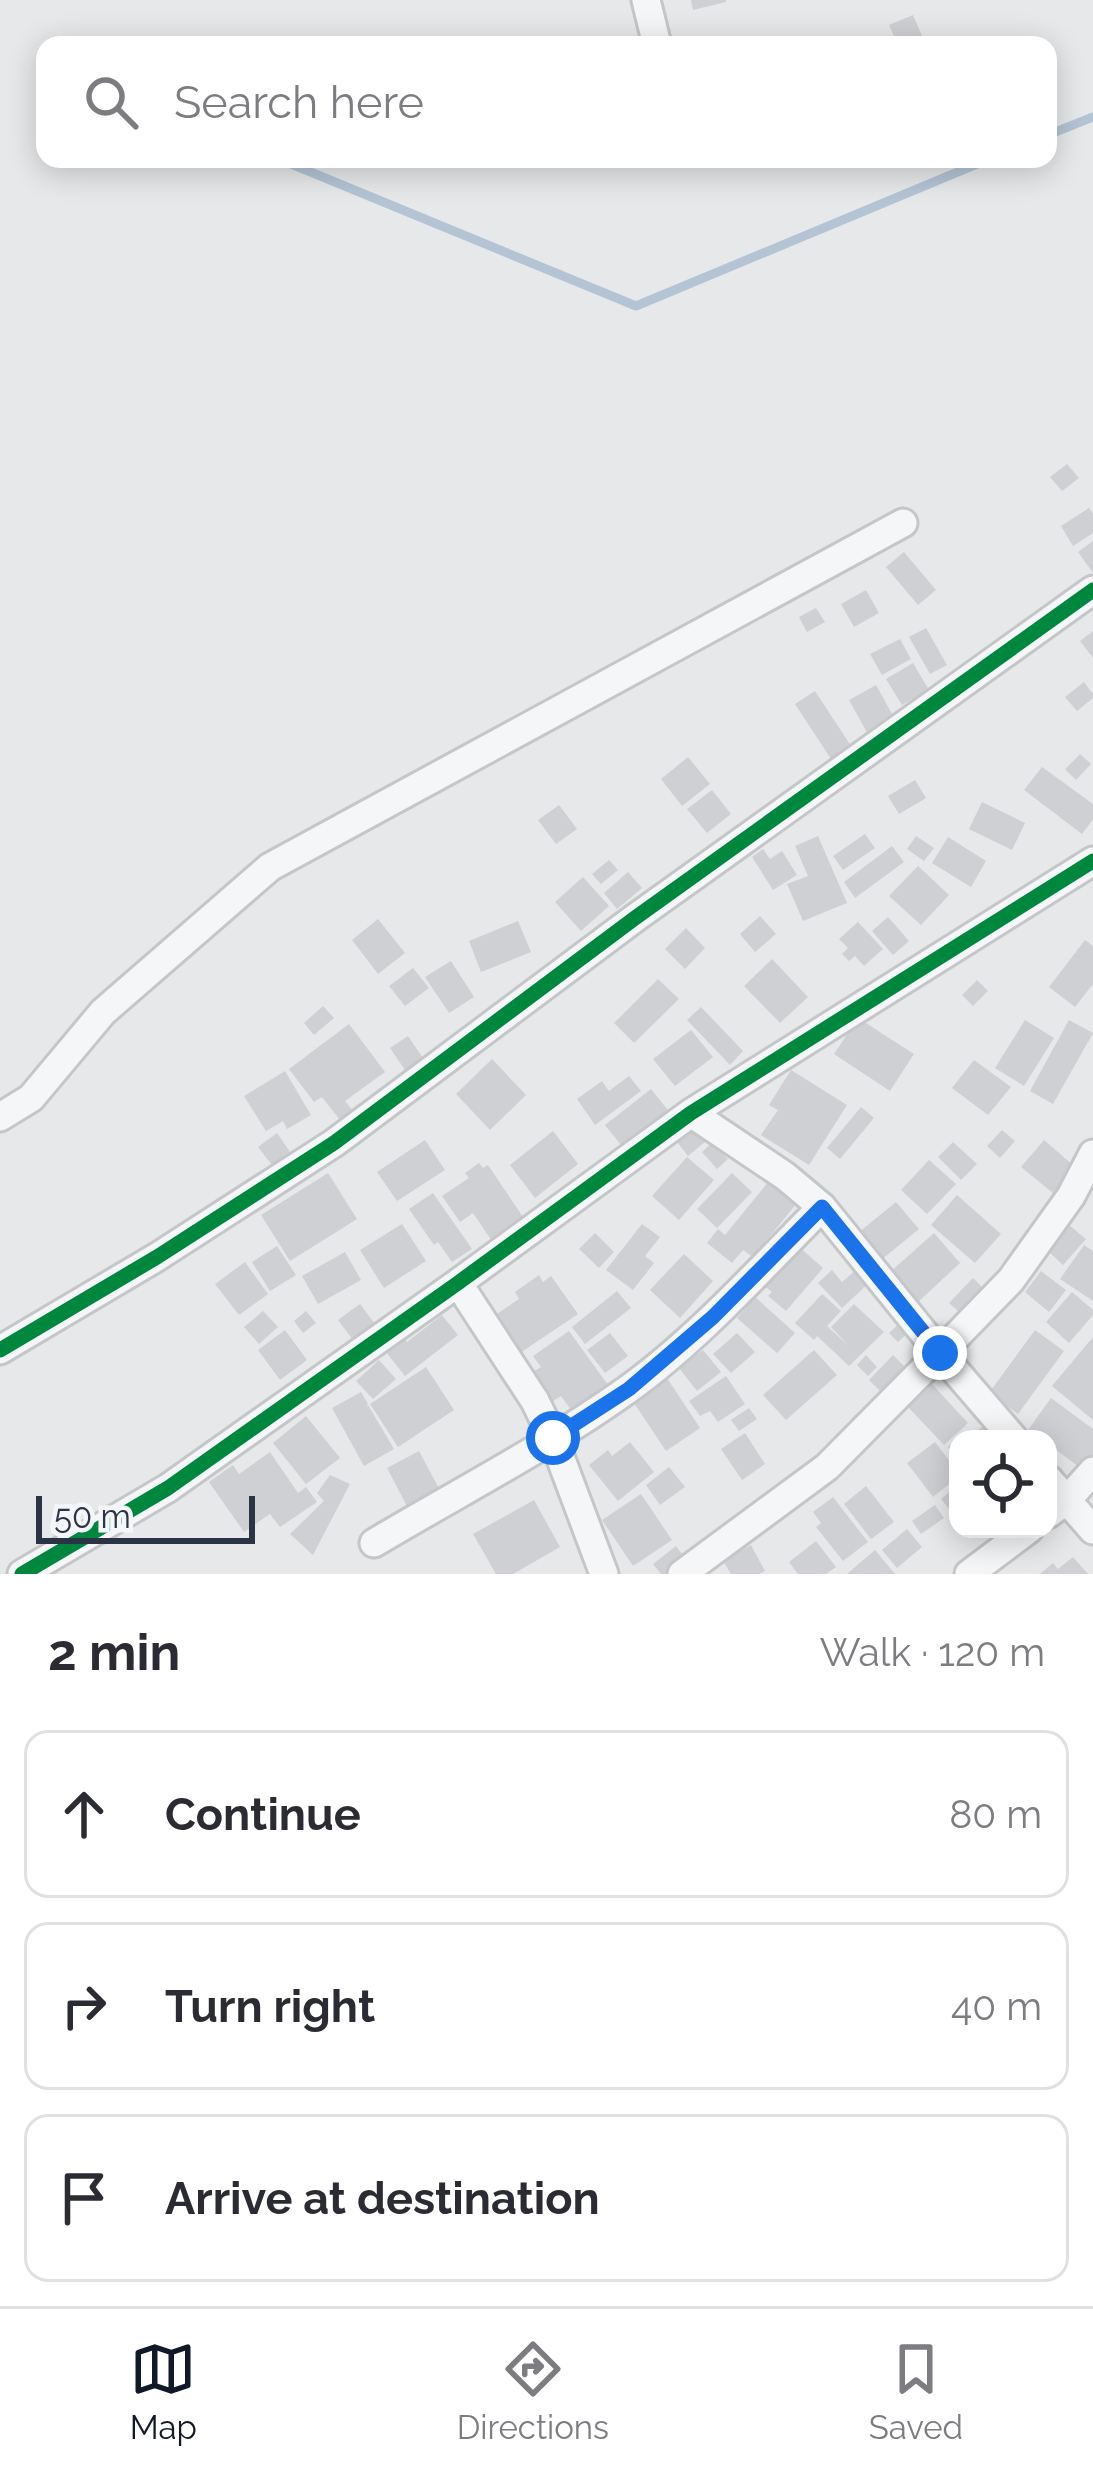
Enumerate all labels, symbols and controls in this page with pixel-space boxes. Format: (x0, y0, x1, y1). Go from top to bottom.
search box (36, 36, 1057, 168)
icon: search (78, 69, 144, 135)
text: Search here (174, 76, 424, 129)
route end (913, 1326, 967, 1380)
route start (526, 1411, 580, 1465)
map controls (949, 1430, 1057, 1538)
button: locate (949, 1430, 1057, 1538)
scale bar (36, 1490, 255, 1543)
text: 50 m (54, 1497, 131, 1536)
text: 2 min (48, 1622, 180, 1682)
text: Walk · 120 m (820, 1629, 1045, 1675)
icon: ahead (51, 1781, 117, 1847)
text: Continue (165, 1788, 361, 1841)
text: 80 m (949, 1791, 1042, 1837)
icon: right (51, 1973, 117, 2039)
text: Turn right (165, 1980, 375, 2033)
text: 40 m (951, 1983, 1042, 2029)
icon: arrive (51, 2165, 117, 2231)
text: Arrive at destination (165, 2172, 600, 2225)
tab: Map (130, 2336, 197, 2447)
tab: Directions (457, 2336, 609, 2447)
tab: Saved (869, 2336, 963, 2447)

